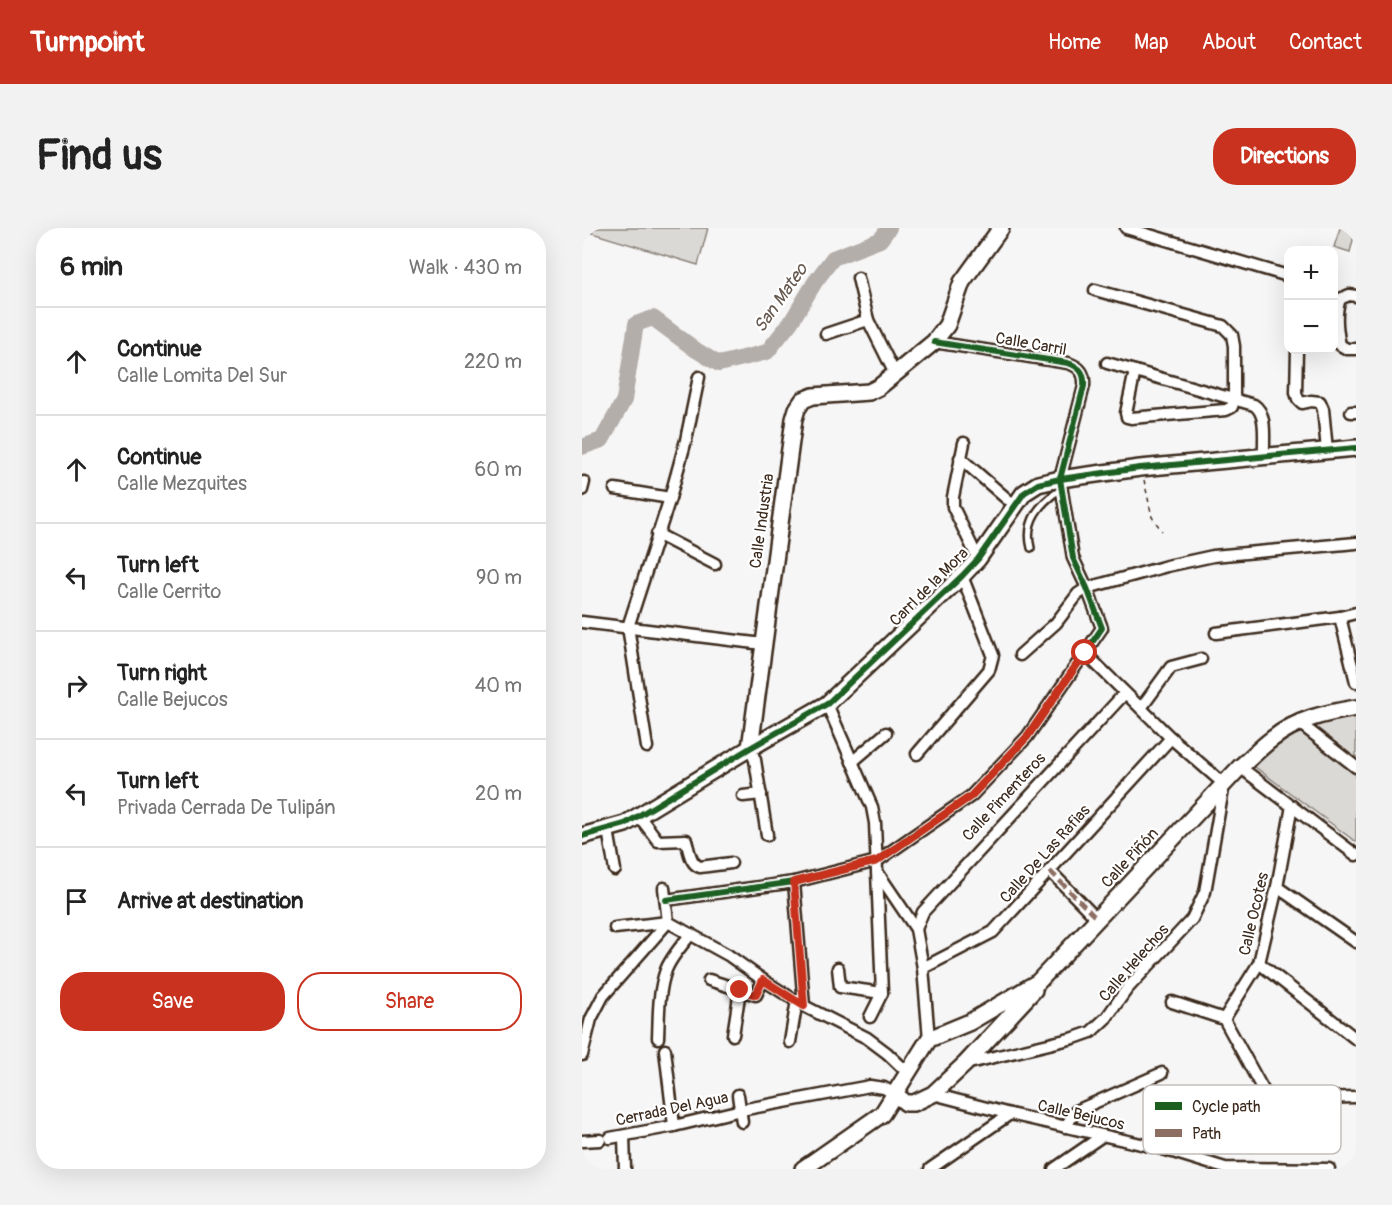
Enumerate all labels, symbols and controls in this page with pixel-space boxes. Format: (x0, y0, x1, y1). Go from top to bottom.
text: Turnpoint (30, 25, 144, 60)
text: Home (1048, 29, 1101, 56)
text: Map (1134, 29, 1169, 56)
text: About (1202, 29, 1256, 56)
text: Contact (1289, 29, 1362, 56)
button: Directions (1213, 128, 1356, 185)
text: Find us (36, 130, 162, 182)
map controls (1284, 246, 1338, 354)
button: + (1284, 246, 1338, 300)
text: 6 min (60, 251, 123, 283)
text: Walk · 430 m (409, 255, 522, 280)
water label: San Mateo (749, 258, 814, 337)
button: − (1284, 300, 1338, 354)
street label: Calle Carril (994, 328, 1068, 360)
text: Continue (117, 335, 201, 363)
icon: ahead (60, 345, 93, 378)
text: 220 m (464, 349, 522, 374)
text: Calle Lomita Del Sur (117, 363, 287, 388)
text: Continue (117, 443, 201, 471)
icon: ahead (60, 453, 93, 486)
text: 60 m (475, 457, 522, 482)
text: Calle Mezquites (117, 471, 247, 496)
street label: Calle Industria (745, 472, 779, 570)
street label: Carrl de la Mora (885, 543, 973, 631)
text: Turn left (117, 551, 199, 579)
icon: left (60, 561, 93, 594)
text: 90 m (476, 565, 522, 590)
text: Calle Cerrito (117, 579, 221, 604)
route start (1071, 639, 1097, 665)
text: Turn right (117, 659, 207, 687)
icon: right (60, 669, 93, 702)
text: 40 m (475, 673, 522, 698)
text: Calle Bejucos (117, 687, 228, 712)
street label: Calle Pimenteros (958, 749, 1050, 845)
text: Turn left (117, 767, 199, 795)
icon: left (60, 777, 93, 810)
text: 20 m (475, 781, 522, 806)
text: Privada Cerrada De Tulipán (117, 795, 336, 820)
street label: Calle De Las Rafias (996, 801, 1094, 907)
street label: Calle Piñón (1097, 824, 1163, 892)
street label: Calle Ocotes (1235, 871, 1273, 957)
icon: arrive (60, 885, 93, 918)
text: Arrive at destination (117, 887, 303, 915)
street label: Calle Helechos (1095, 920, 1173, 1006)
button: Save (60, 972, 285, 1031)
button: Share (297, 972, 522, 1031)
route end (726, 976, 752, 1002)
legend (1143, 1085, 1341, 1154)
street label: Cerrada Del Agua (614, 1087, 730, 1131)
street label: Calle Bejucos (1036, 1095, 1126, 1135)
text: Cycle path (1192, 1097, 1260, 1117)
text: Path (1192, 1124, 1221, 1144)

